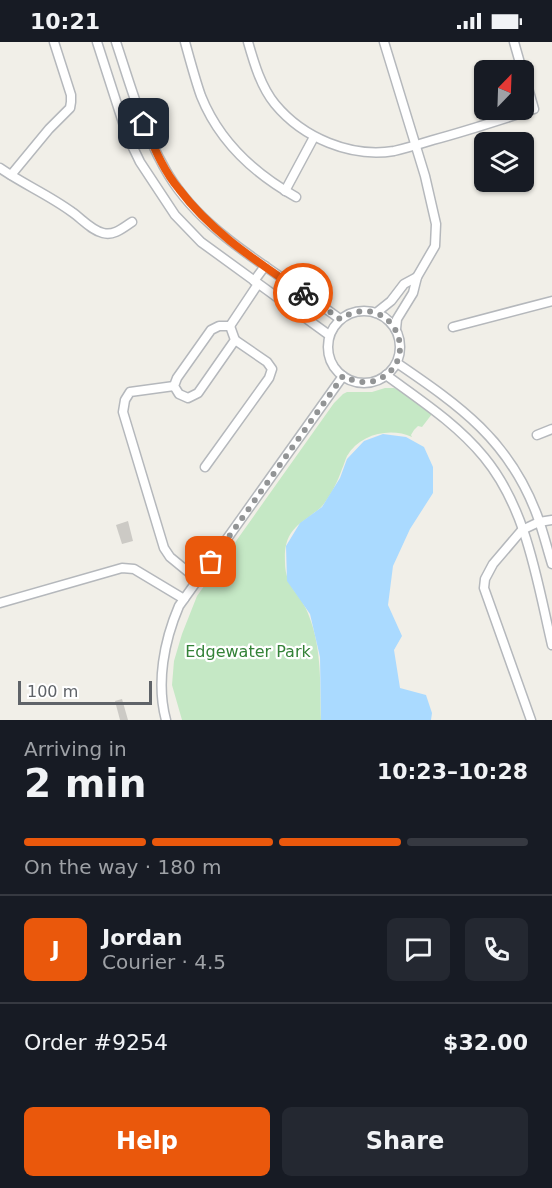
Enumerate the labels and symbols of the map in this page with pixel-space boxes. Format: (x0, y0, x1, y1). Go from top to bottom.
north arrow (474, 60, 534, 120)
pin (118, 98, 169, 149)
courier (273, 263, 333, 323)
pin (185, 536, 236, 587)
park label: Edgewater Park (185, 642, 311, 661)
scale bar (18, 678, 152, 706)

